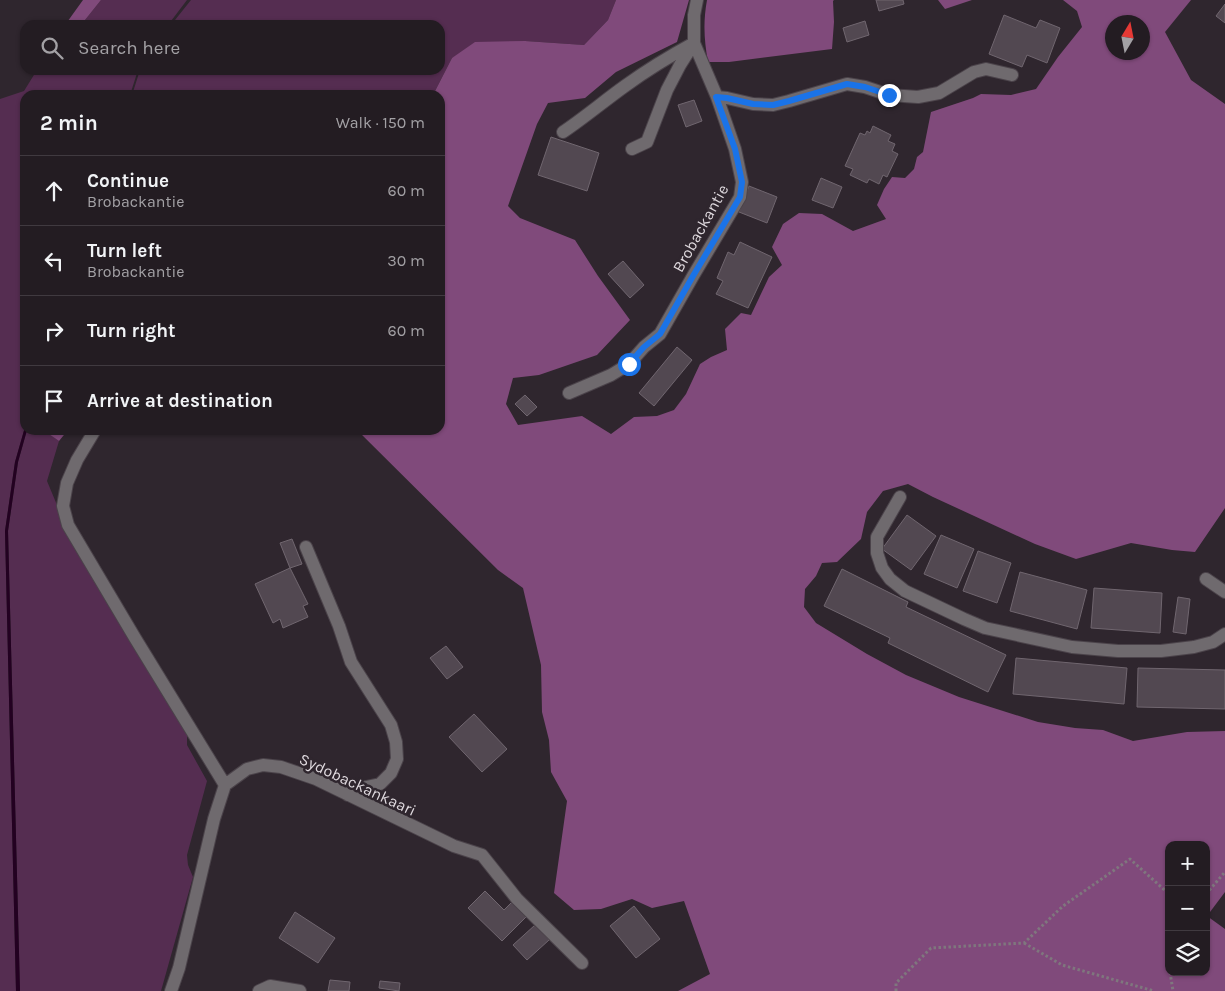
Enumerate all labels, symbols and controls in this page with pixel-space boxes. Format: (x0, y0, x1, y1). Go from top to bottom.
north arrow (1105, 15, 1150, 60)
search box (20, 20, 445, 75)
icon: search (38, 34, 66, 62)
text: Search here (78, 37, 180, 59)
route end (878, 84, 901, 107)
text: 2 min (40, 111, 98, 135)
text: Walk · 150 m (336, 113, 425, 132)
text: Continue (87, 170, 169, 192)
icon: ahead (40, 177, 68, 205)
text: 60 m (388, 181, 425, 200)
street label: Brobackantie (668, 181, 732, 275)
text: Brobackantie (87, 192, 185, 211)
text: Turn left (87, 240, 162, 262)
icon: left (40, 247, 68, 275)
text: 30 m (387, 251, 425, 270)
text: Brobackantie (87, 262, 185, 281)
icon: right (40, 317, 68, 345)
text: Turn right (87, 320, 176, 342)
text: 60 m (388, 321, 425, 340)
route start (618, 353, 641, 376)
icon: arrive (40, 387, 68, 415)
text: Arrive at destination (87, 390, 273, 412)
street label: Sydobackankaari (296, 749, 419, 820)
map controls (1165, 841, 1210, 976)
button: + (1165, 841, 1210, 886)
button: − (1165, 886, 1210, 931)
button: layers (1165, 931, 1210, 976)

